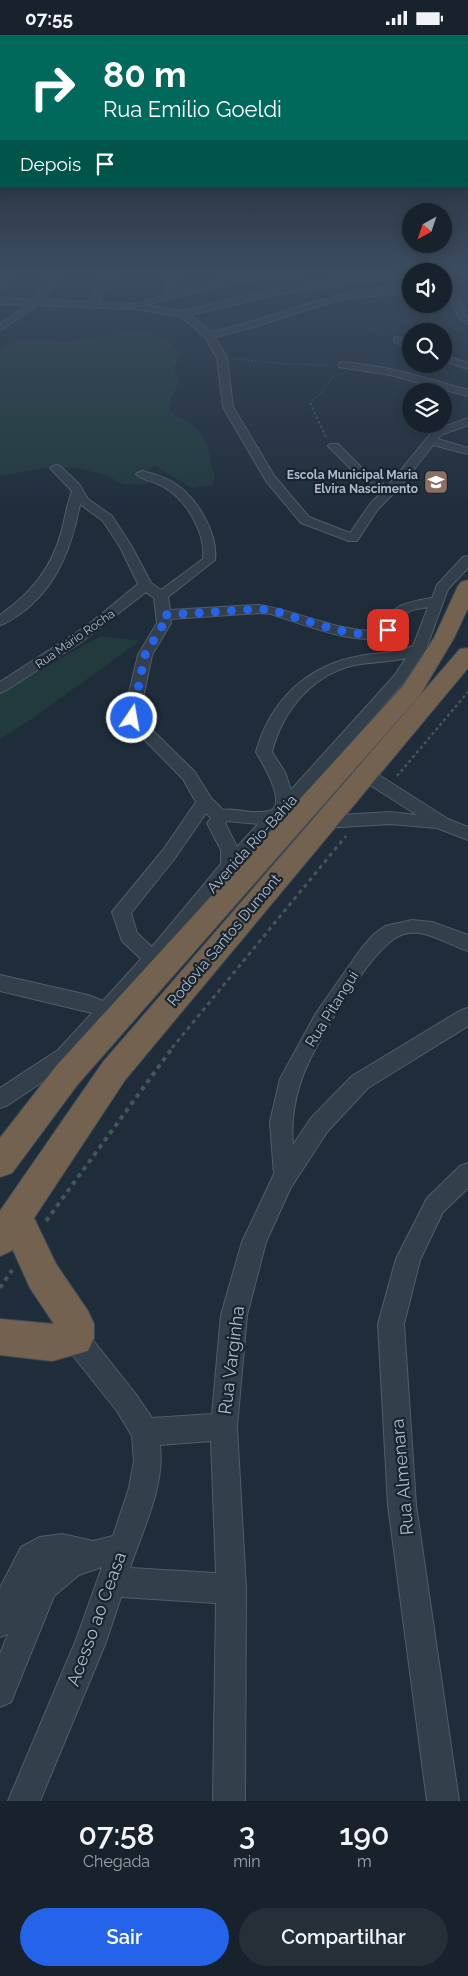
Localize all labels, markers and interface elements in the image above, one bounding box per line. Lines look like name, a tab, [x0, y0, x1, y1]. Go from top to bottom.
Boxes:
text: 07:55	[25, 7, 73, 29]
text: 80 m	[103, 54, 187, 95]
icon: right	[20, 55, 85, 120]
text: Rua Emílio Goeldi	[103, 96, 282, 122]
icon: arrive	[91, 150, 119, 178]
text: Depois	[20, 153, 81, 175]
north arrow	[402, 203, 452, 253]
map controls	[402, 203, 452, 433]
button: sound	[402, 263, 452, 313]
button: search	[402, 323, 452, 373]
button: layers	[402, 383, 452, 433]
place label: Escola Municipal Maria Elvira Nascimento	[287, 468, 418, 496]
school or university icon: Escola Municipal Maria Elvira Nascimento	[423, 469, 449, 495]
street label: Rua Mário Rocha	[33, 606, 117, 672]
pin	[367, 609, 409, 651]
icon: arrive	[374, 616, 402, 644]
position arrow	[105, 691, 157, 743]
street label: Avenida Rio-Bahia	[203, 791, 301, 897]
street label: Rodovia Santos Dumont	[164, 870, 284, 1010]
street label: Rua Pitangui	[301, 968, 363, 1050]
street label: Rua Varginha	[214, 1305, 248, 1415]
street label: Rua Almenara	[386, 1418, 418, 1536]
street label: Acesso ao Ceasa	[62, 1549, 130, 1689]
text: 07:58	[79, 1817, 155, 1852]
text: 3	[239, 1817, 255, 1852]
text: 190	[339, 1817, 389, 1852]
text: Chegada	[83, 1852, 150, 1871]
text: min	[233, 1852, 261, 1871]
text: m	[357, 1852, 372, 1871]
button: Sair	[20, 1908, 229, 1966]
button: Compartilhar	[239, 1908, 448, 1966]

